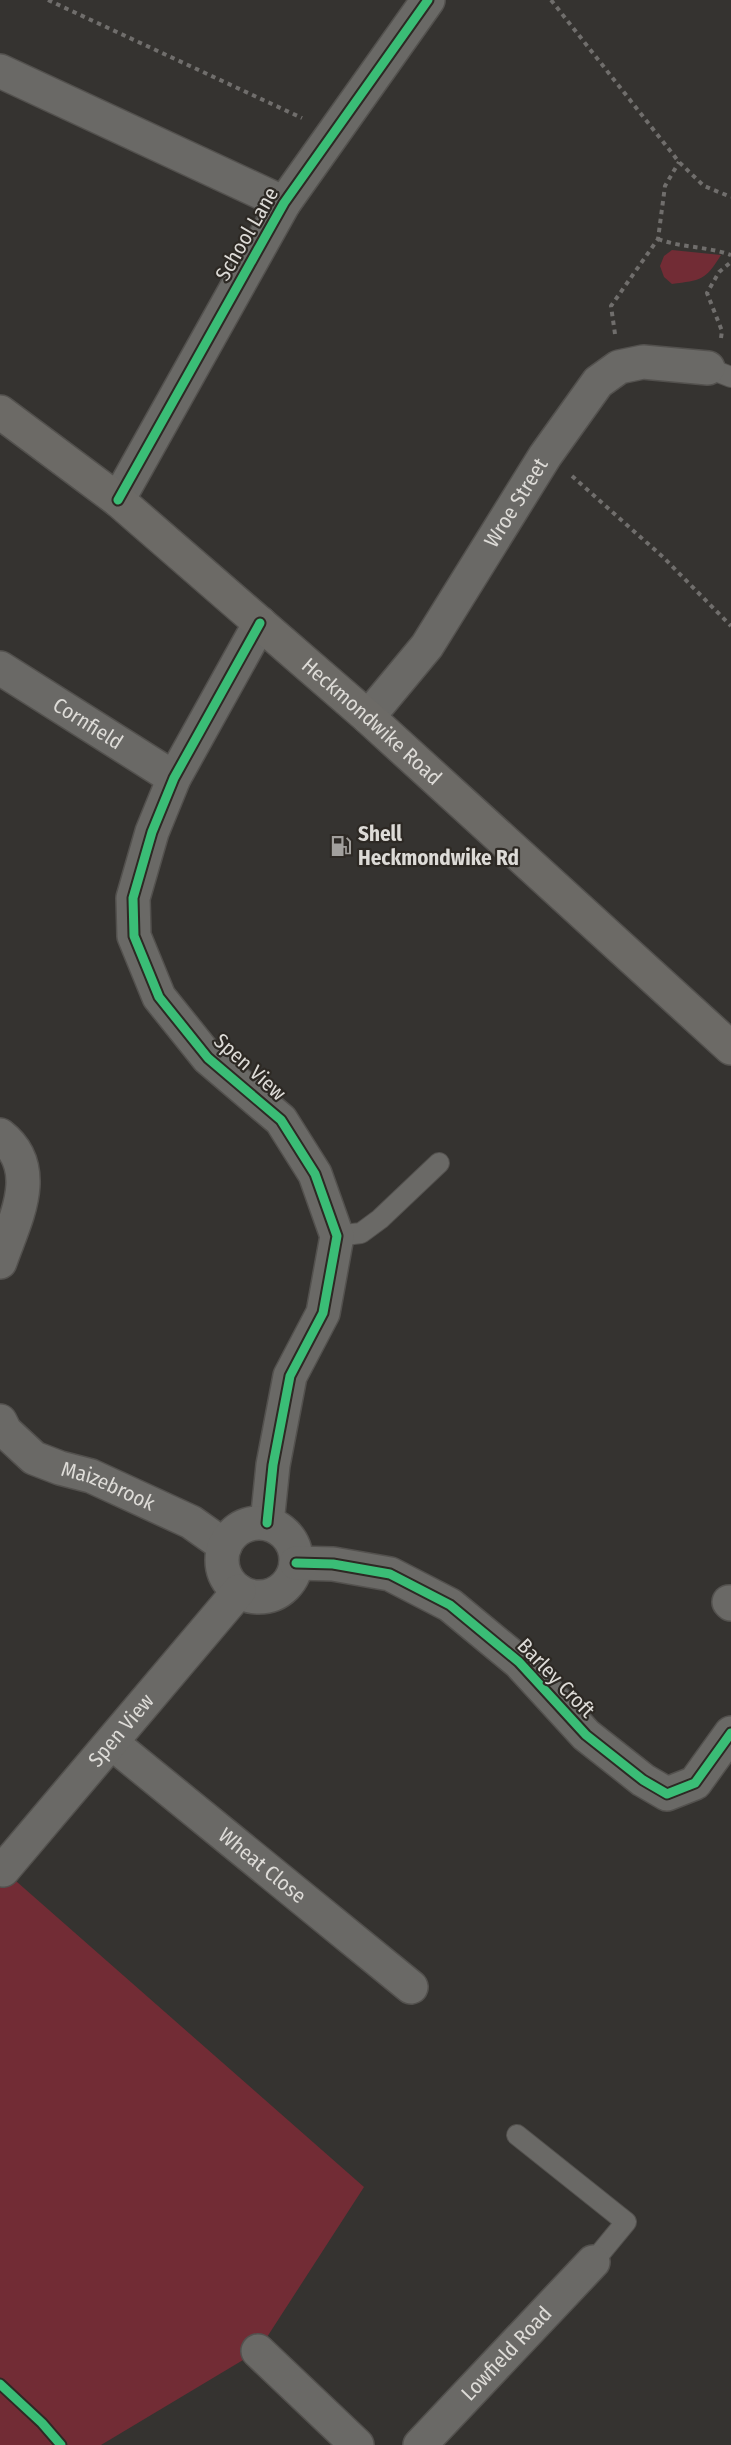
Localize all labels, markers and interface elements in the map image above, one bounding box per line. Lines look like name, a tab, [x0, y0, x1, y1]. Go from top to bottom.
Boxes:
street label: School Lane	[210, 182, 284, 286]
street label: Wroe Street	[478, 453, 554, 552]
street label: Heckmondwike Road	[296, 652, 447, 791]
street label: Cornfield	[48, 692, 128, 755]
place label: Shell Heckmondwike Rd	[358, 821, 519, 871]
fuel station icon: Shell Heckmondwike Rd	[329, 834, 353, 858]
street label: Spen View	[209, 1028, 292, 1106]
street label: Maizebrook	[59, 1456, 159, 1517]
street label: Barley Croft	[512, 1633, 600, 1723]
street label: Spen View	[83, 1688, 160, 1772]
street label: Wheat Close	[213, 1822, 311, 1909]
street label: Lowfield Road	[456, 2301, 557, 2406]

